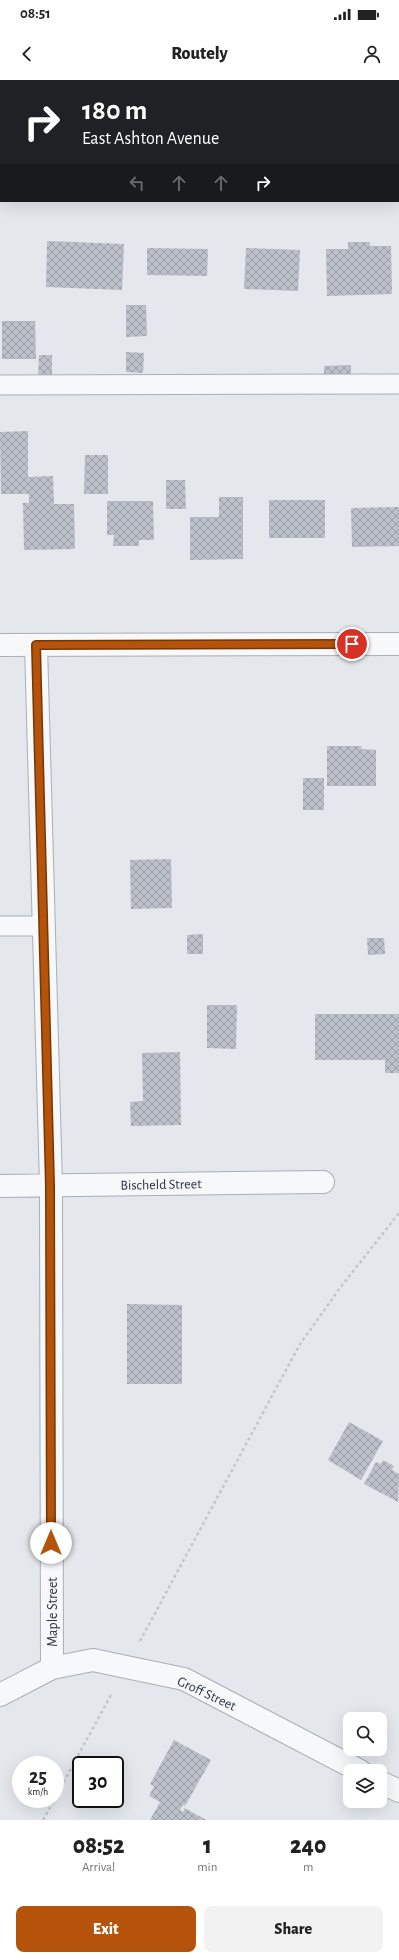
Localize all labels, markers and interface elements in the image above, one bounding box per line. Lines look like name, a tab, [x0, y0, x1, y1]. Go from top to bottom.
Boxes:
text: 08:51	[20, 6, 51, 21]
icon: back	[16, 43, 38, 65]
icon: person	[361, 43, 383, 65]
text: Routely	[171, 45, 228, 63]
icon: right	[16, 96, 68, 148]
text: 180 m	[82, 97, 147, 125]
text: East Ashton Avenue	[82, 130, 219, 148]
icon: left	[126, 172, 148, 194]
icon: ahead	[168, 172, 190, 194]
icon: ahead	[210, 172, 232, 194]
icon: right	[252, 172, 274, 194]
pin	[335, 627, 369, 661]
icon: arrive	[341, 633, 363, 655]
street label: Bischeld Street	[120, 1177, 202, 1193]
position arrow	[30, 1522, 72, 1564]
street label: Maple Street	[46, 1577, 60, 1647]
street label: Groff Street	[175, 1674, 239, 1714]
map controls	[343, 1712, 387, 1808]
button: search	[343, 1712, 387, 1756]
speed limit sign: 30	[72, 1756, 124, 1808]
button: layers	[343, 1764, 387, 1808]
text: 25	[29, 1767, 47, 1787]
text: km/h	[28, 1787, 48, 1797]
text: 08:52	[73, 1834, 125, 1858]
text: 1	[203, 1834, 212, 1858]
text: 240	[290, 1834, 326, 1858]
text: Arrival	[82, 1861, 115, 1874]
text: min	[197, 1861, 217, 1874]
text: m	[303, 1861, 313, 1874]
button: Exit	[16, 1906, 196, 1952]
button: Share	[204, 1906, 383, 1952]

